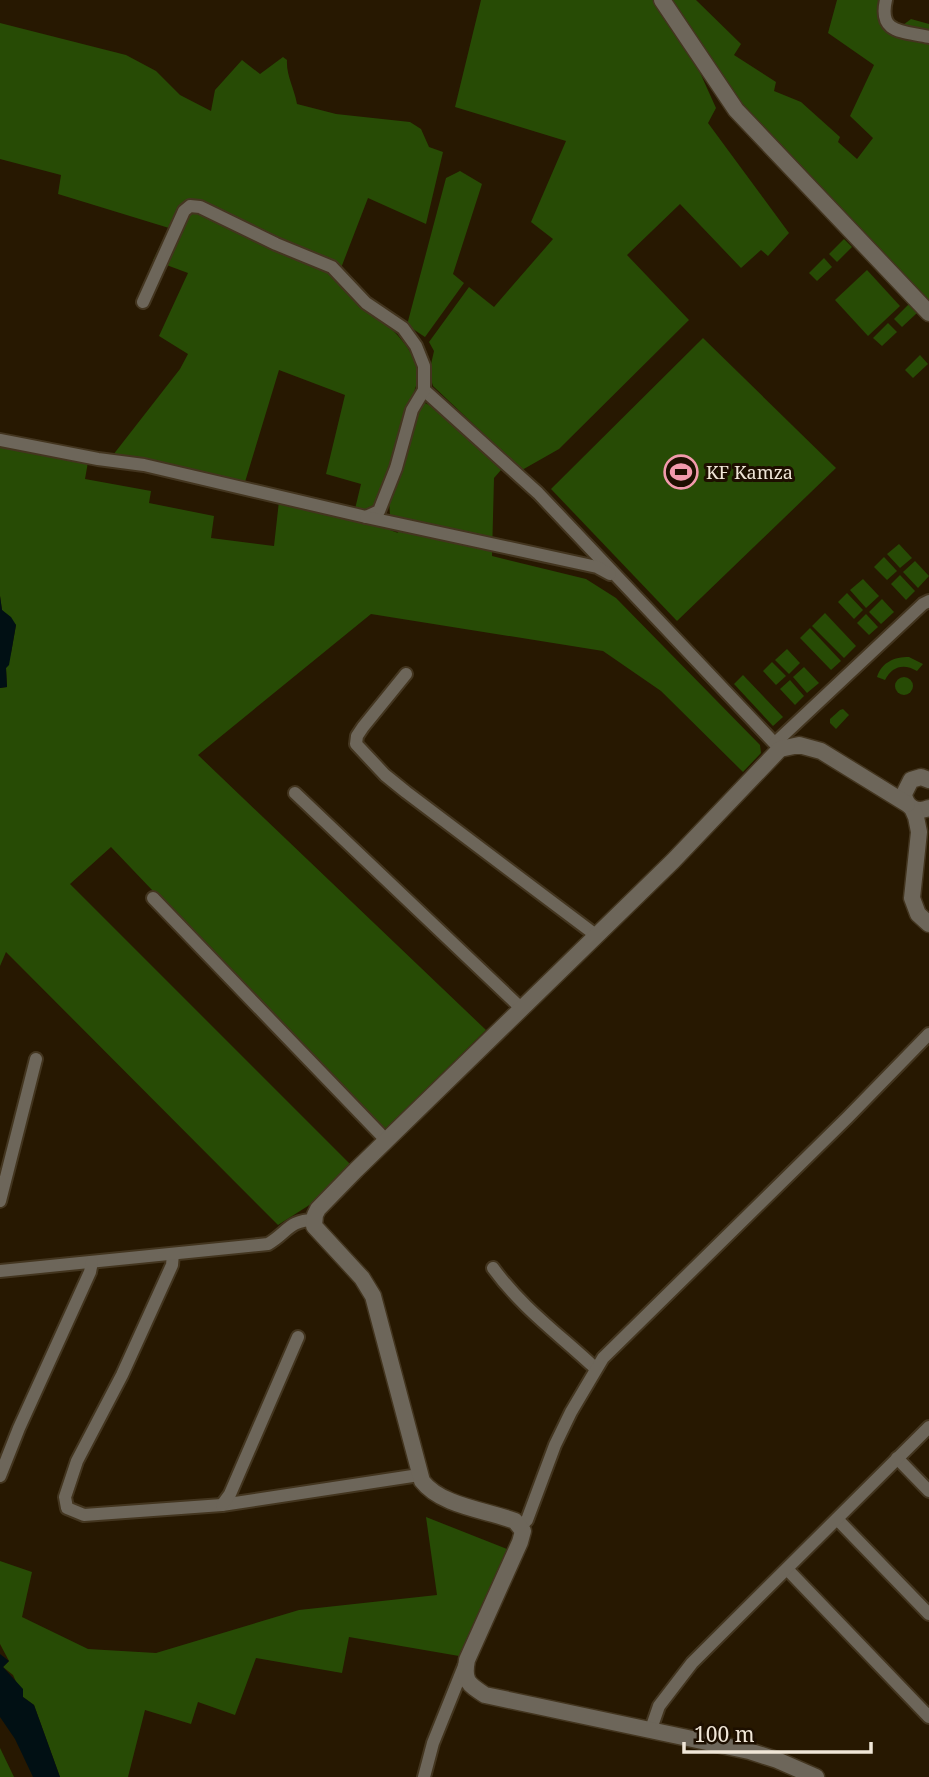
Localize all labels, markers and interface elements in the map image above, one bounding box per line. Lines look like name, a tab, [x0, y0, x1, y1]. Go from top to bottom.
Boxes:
sports icon: KF Kamza	[662, 453, 700, 491]
place label: KF Kamza	[706, 460, 793, 484]
scale bar	[684, 1710, 871, 1754]
text: 100 m	[694, 1720, 755, 1748]

